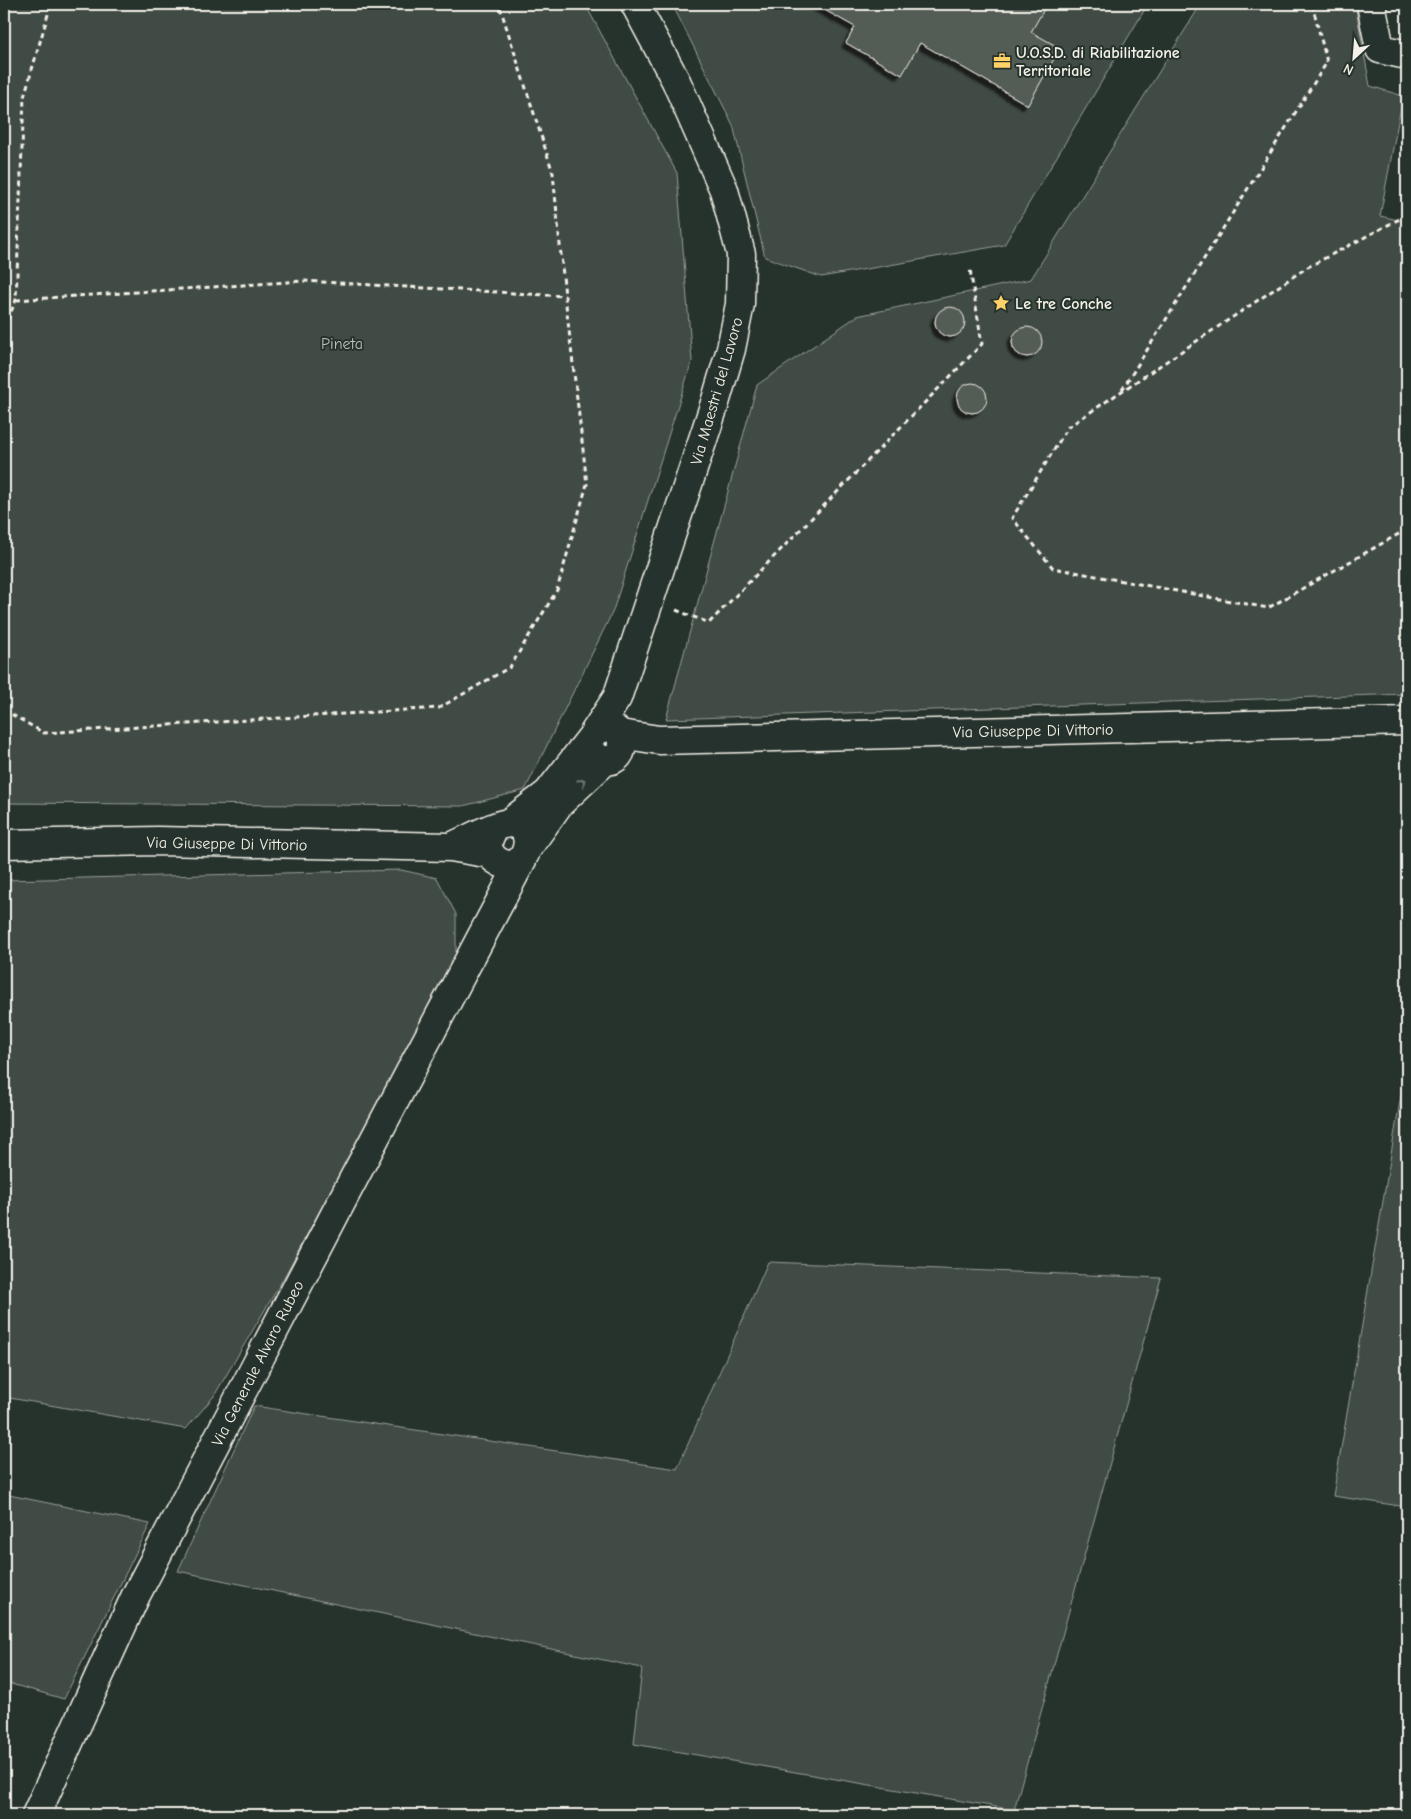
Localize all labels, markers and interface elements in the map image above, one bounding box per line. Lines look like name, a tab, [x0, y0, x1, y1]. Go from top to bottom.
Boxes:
north arrow	[1328, 32, 1378, 82]
place label: U.O.S.D. di Riabilitazione Territoriale	[1016, 44, 1180, 80]
office icon: U.O.S.D. di Riabilitazione Territoriale	[992, 51, 1012, 71]
text: N	[1341, 60, 1356, 79]
place icon: Le tre Conche	[991, 293, 1011, 313]
place label: Le tre Conche	[1015, 295, 1112, 313]
street label: Via Maestri del Lavoro	[687, 315, 747, 467]
park label: Pineta	[321, 335, 363, 353]
street label: Via Giuseppe Di Vittorio	[952, 721, 1114, 741]
one-way arrow	[576, 779, 585, 788]
street label: Via Giuseppe Di Vittorio	[146, 834, 308, 854]
street label: Via Generale Alvaro Rubeo	[208, 1278, 308, 1449]

